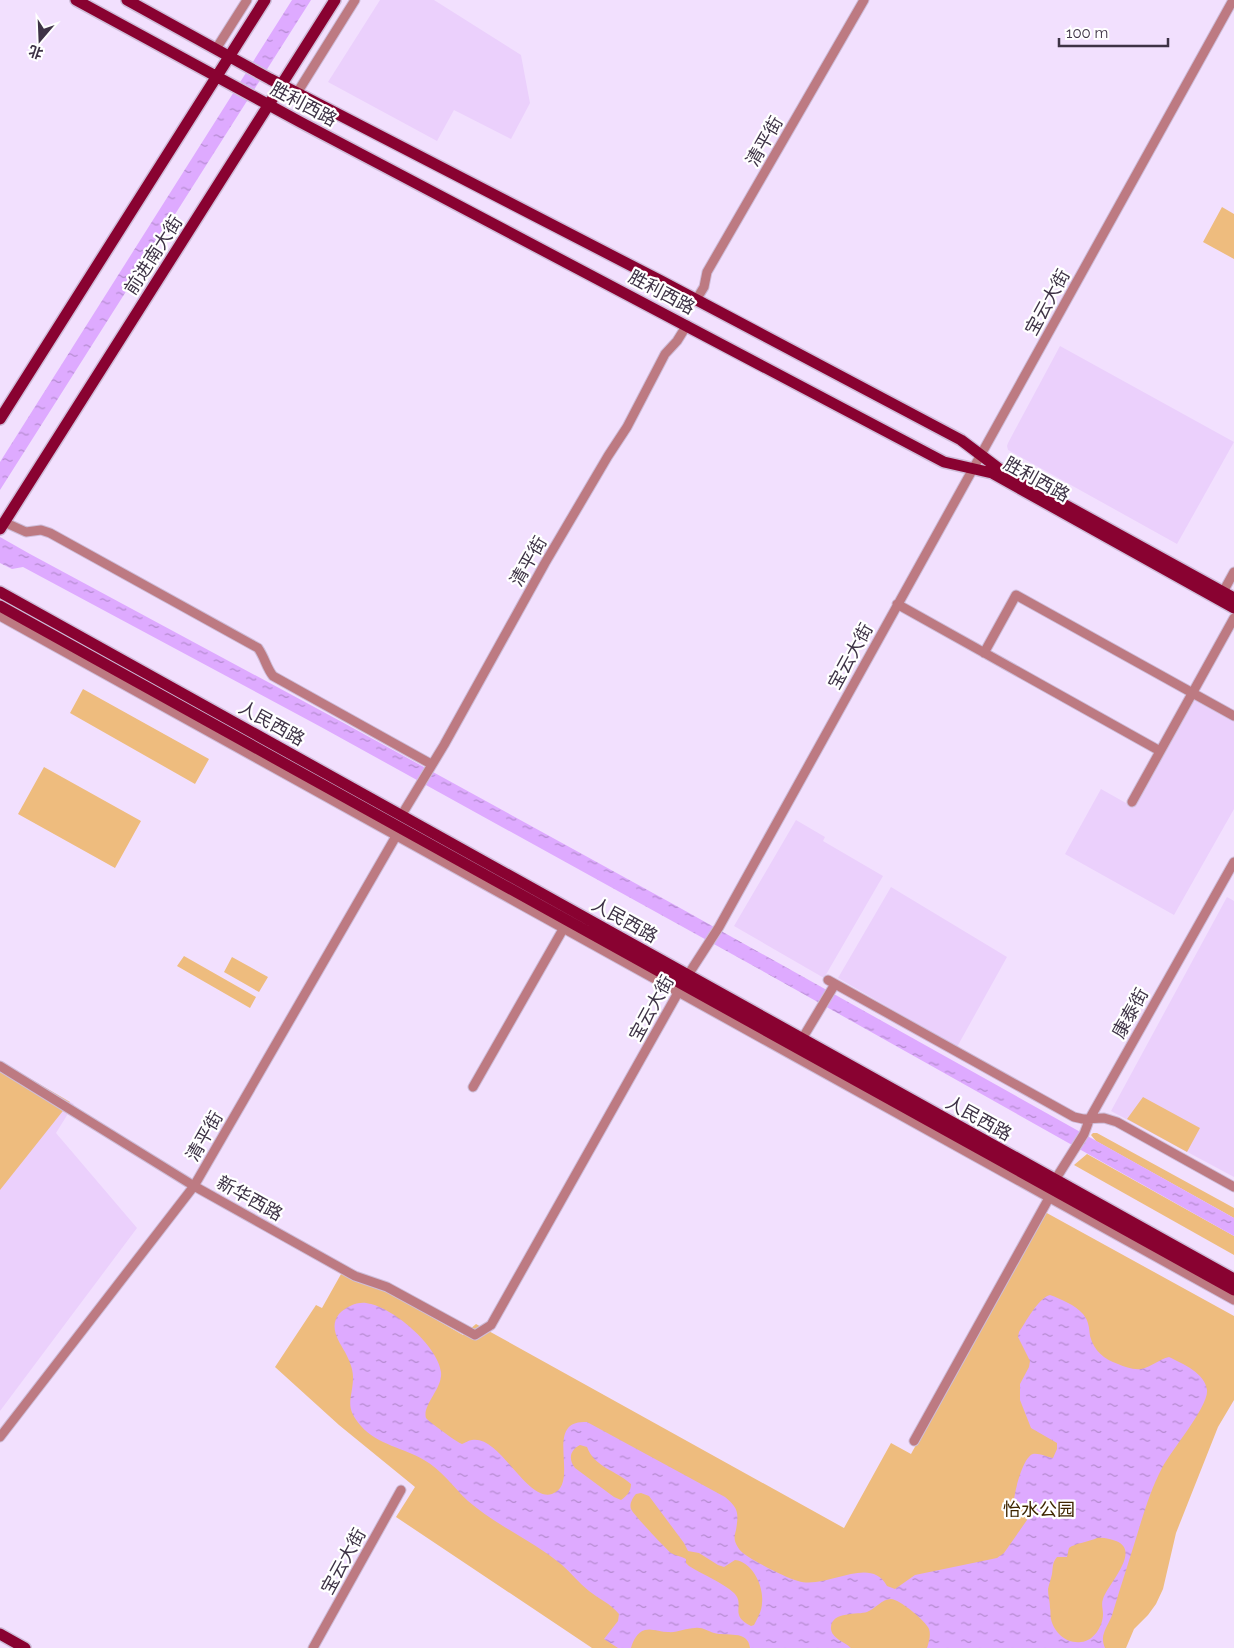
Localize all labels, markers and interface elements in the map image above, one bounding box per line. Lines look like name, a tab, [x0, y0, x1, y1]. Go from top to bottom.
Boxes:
north arrow	[15, 15, 65, 65]
scale bar	[1059, 15, 1168, 47]
text: 100 m	[1066, 24, 1108, 42]
text: 北	[27, 42, 45, 62]
street label: 胜利西路	[267, 78, 341, 130]
street label: 清平街	[741, 112, 787, 170]
street label: 前进南大街	[120, 212, 186, 298]
street label: 宝云大街	[1020, 265, 1074, 339]
street label: 胜利西路	[625, 266, 699, 318]
street label: 胜利西路	[1000, 452, 1074, 506]
street label: 清平街	[505, 532, 551, 590]
street label: 宝云大街	[823, 619, 877, 693]
street label: 人民西路	[235, 696, 309, 750]
street label: 人民西路	[588, 893, 662, 947]
street label: 宝云大街	[624, 971, 678, 1045]
street label: 康泰街	[1108, 984, 1152, 1042]
street label: 人民西路	[942, 1091, 1016, 1145]
street label: 清平街	[181, 1107, 227, 1165]
street label: 新华西路	[213, 1171, 287, 1225]
park label: 怡水公园	[1003, 1499, 1075, 1520]
street label: 宝云大街	[316, 1524, 370, 1598]

